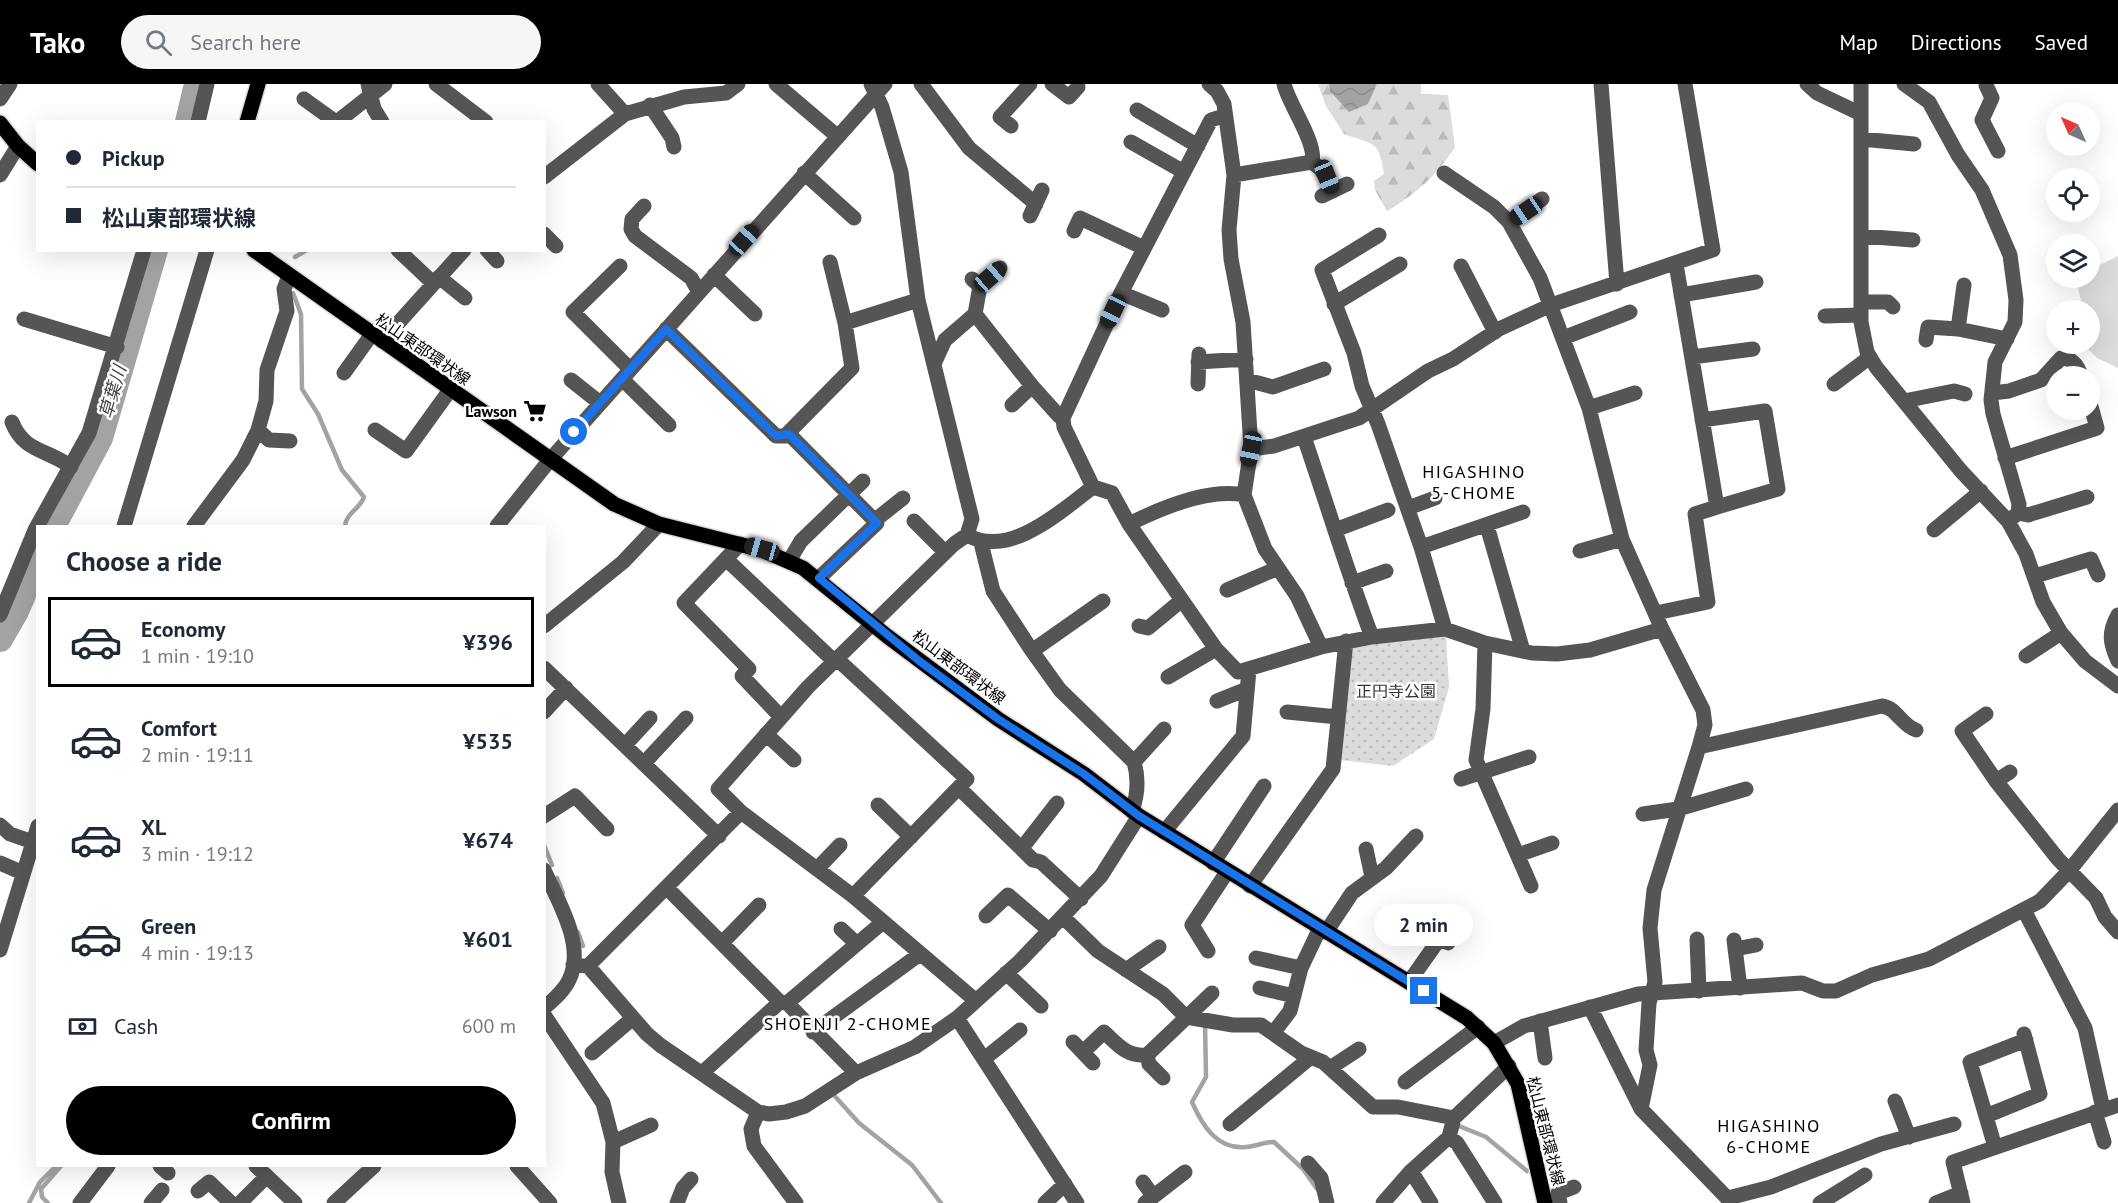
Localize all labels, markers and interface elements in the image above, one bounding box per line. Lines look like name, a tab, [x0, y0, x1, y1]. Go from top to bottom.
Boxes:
search box	[121, 15, 541, 69]
text: Tako	[30, 24, 85, 61]
icon: search	[142, 26, 175, 59]
text: Search here	[190, 28, 301, 56]
text: Map	[1839, 29, 1878, 56]
text: Directions	[1911, 29, 2002, 56]
text: Saved	[2035, 29, 2088, 56]
north arrow	[2046, 102, 2100, 156]
map controls	[2046, 102, 2100, 420]
text: Pickup	[102, 144, 165, 172]
car	[1312, 157, 1342, 197]
button: locate	[2046, 168, 2100, 222]
car	[1506, 193, 1546, 229]
text: 松山東部環状線	[102, 204, 256, 232]
car	[725, 221, 763, 259]
button: layers	[2046, 234, 2100, 288]
car	[971, 258, 1009, 296]
car	[1097, 291, 1129, 331]
button: +	[2046, 300, 2100, 354]
street label: 松山東部環状線	[371, 309, 475, 389]
water label: 草葉川	[94, 361, 132, 421]
button: −	[2046, 366, 2100, 420]
supermarket icon: Lawson	[522, 398, 548, 424]
place label: Lawson	[465, 401, 517, 421]
route start	[560, 418, 587, 445]
car	[1238, 430, 1264, 468]
district label: HIGASHINO 5-CHOME	[1422, 460, 1526, 504]
car	[742, 535, 782, 563]
text: Choose a ride	[66, 544, 222, 578]
icon: car	[69, 615, 123, 669]
text: Economy	[141, 615, 225, 643]
street label: 松山東部環状線	[908, 625, 1010, 709]
text: ¥396	[463, 628, 513, 656]
text: 1 min · 19:10	[141, 643, 254, 669]
park label: 正円寺公園	[1356, 681, 1436, 701]
icon: car	[69, 714, 123, 768]
text: Comfort	[141, 714, 217, 742]
text: ¥535	[463, 727, 513, 755]
text: 2 min · 19:11	[141, 742, 254, 768]
icon: car	[69, 813, 123, 867]
text: XL	[141, 813, 166, 841]
text: ¥674	[463, 826, 513, 854]
text: 3 min · 19:12	[141, 841, 254, 867]
callout: 2 min	[1374, 904, 1474, 946]
icon: car	[69, 912, 123, 966]
text: Green	[141, 912, 196, 940]
text: 2 min	[1399, 912, 1448, 938]
text: ¥601	[463, 925, 513, 953]
text: 4 min · 19:13	[141, 940, 254, 966]
route end	[1410, 977, 1437, 1004]
icon: cash	[66, 1010, 99, 1043]
text: Cash	[114, 1012, 158, 1040]
district label: SHOENJI 2-CHOME	[764, 1012, 932, 1035]
text: 600 m	[462, 1013, 516, 1039]
street label: 松山東部環状線	[1523, 1074, 1569, 1188]
button: Confirm	[66, 1086, 516, 1155]
district label: HIGASHINO 6-CHOME	[1717, 1114, 1821, 1158]

